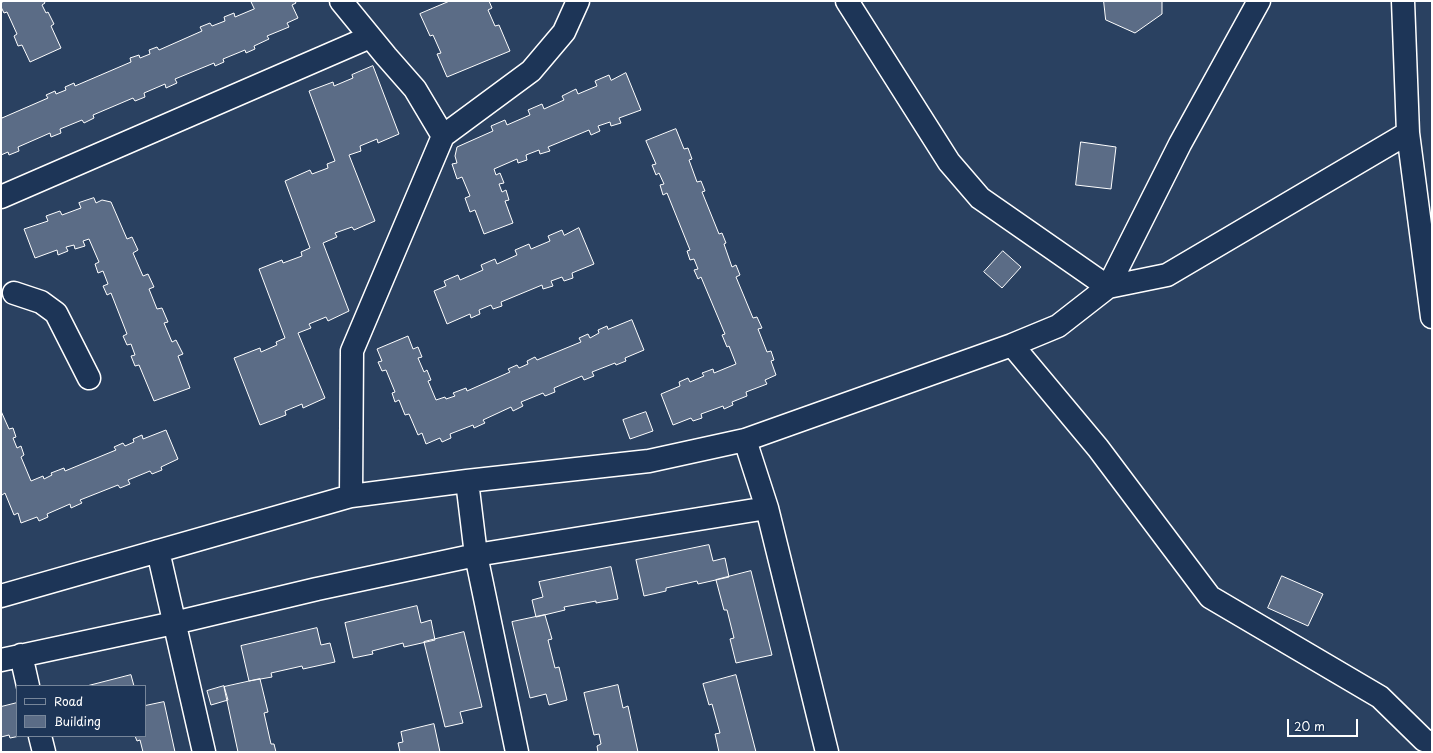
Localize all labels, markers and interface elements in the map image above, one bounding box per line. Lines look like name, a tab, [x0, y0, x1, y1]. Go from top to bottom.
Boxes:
legend	[16, 685, 146, 737]
text: Road	[54, 692, 83, 710]
scale bar	[1289, 711, 1360, 737]
text: Building	[54, 712, 101, 730]
text: 20 m	[1294, 717, 1325, 735]

